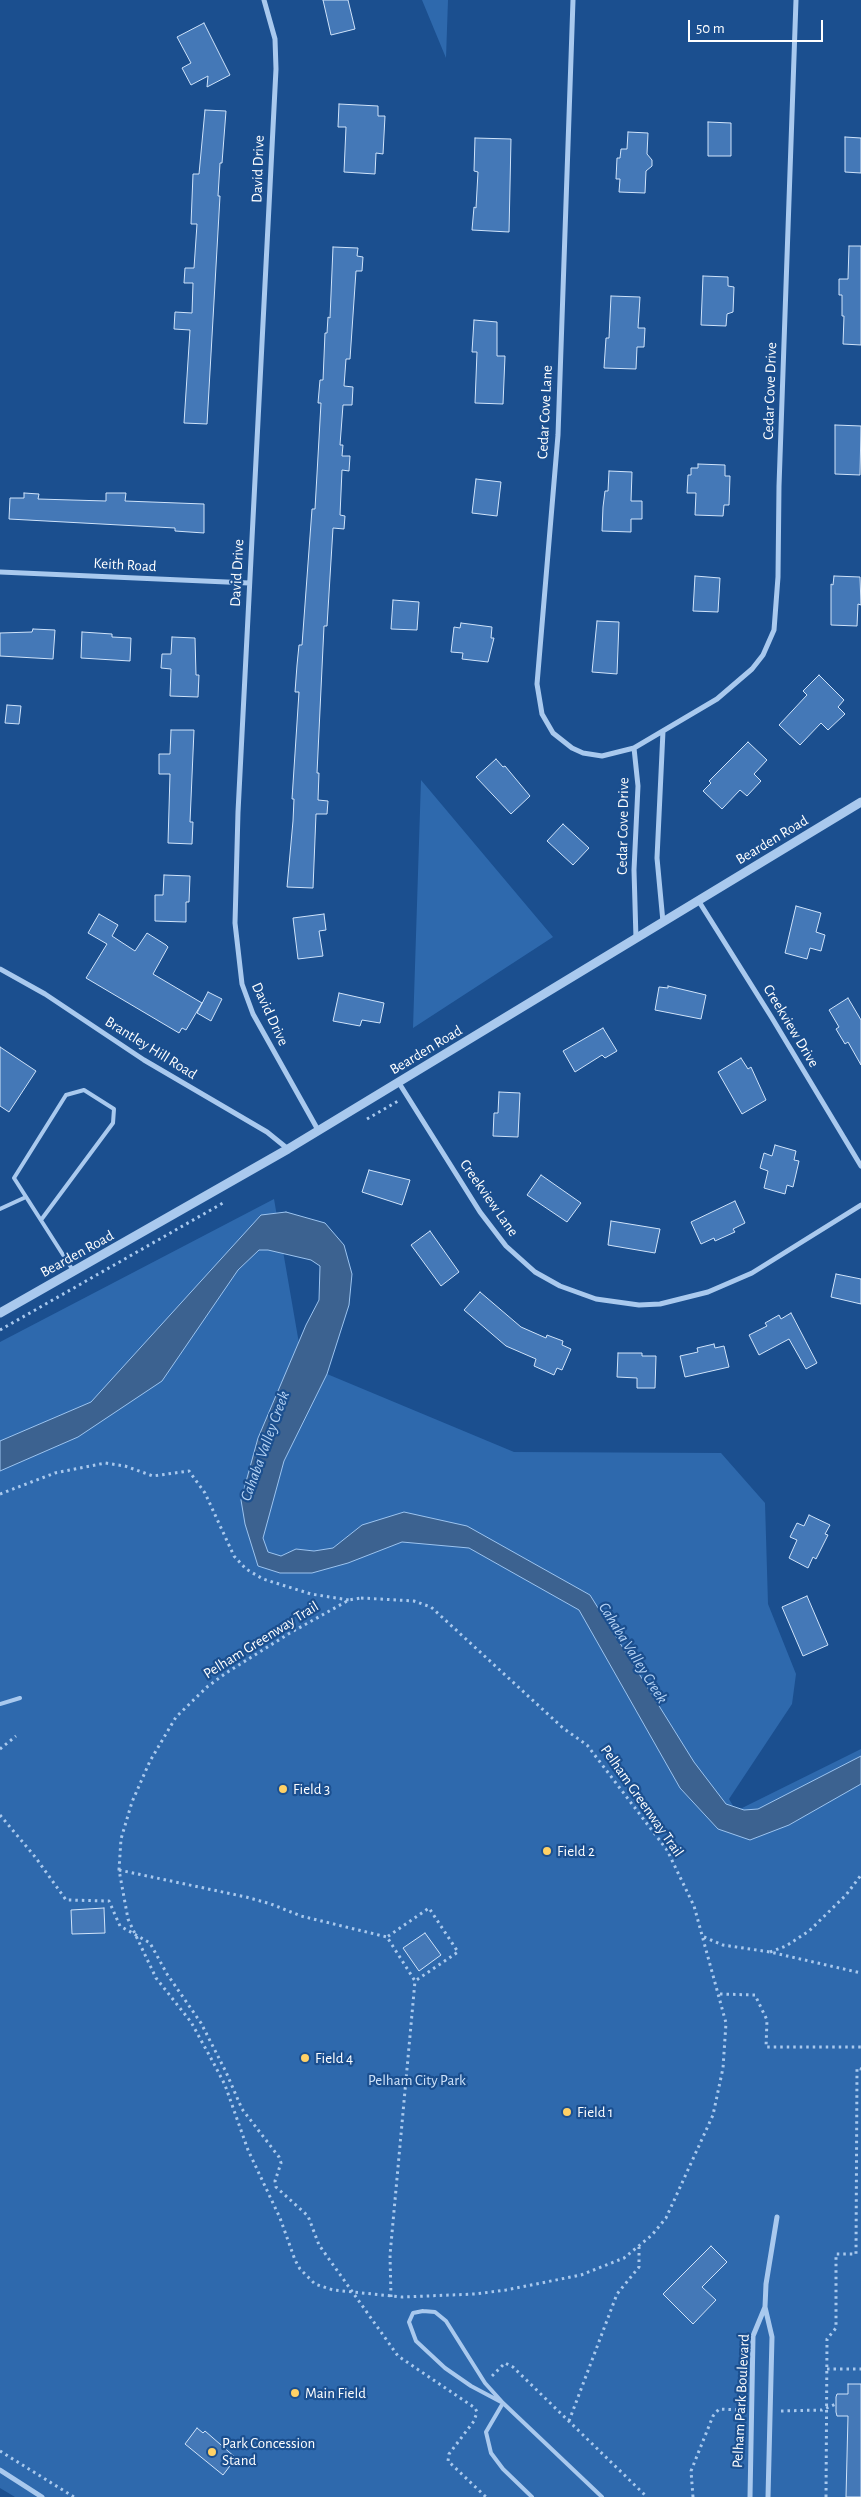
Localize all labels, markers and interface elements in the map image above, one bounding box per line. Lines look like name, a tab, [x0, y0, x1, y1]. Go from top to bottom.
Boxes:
scale bar	[691, 10, 826, 42]
text: 50 m	[696, 21, 725, 36]
street label: David Drive	[248, 135, 268, 203]
street label: Cedar Cove Drive	[759, 342, 781, 440]
street label: Cedar Cove Lane	[534, 365, 556, 459]
street label: David Drive	[226, 539, 248, 607]
street label: Keith Road	[93, 554, 157, 576]
street label: Cedar Cove Drive	[613, 777, 633, 875]
street label: Bearden Road	[733, 811, 811, 869]
street label: David Drive	[248, 979, 292, 1049]
street label: Creekview Drive	[759, 981, 823, 1071]
street label: Brantley Hill Road	[102, 1013, 200, 1083]
street label: Bearden Road	[387, 1021, 465, 1079]
street label: Creekview Lane	[456, 1156, 522, 1240]
street label: Bearden Road	[37, 1226, 117, 1282]
water label: Cahaba Valley Creek	[236, 1388, 294, 1504]
street label: Pelham Greenway Trail	[200, 1597, 322, 1683]
water label: Cahaba Valley Creek	[594, 1599, 672, 1707]
street label: Pelham Greenway Trail	[597, 1742, 687, 1860]
place label: Field 3	[293, 1780, 330, 1798]
marker: Field 3	[277, 1783, 289, 1795]
place label: Field 2	[557, 1842, 595, 1860]
marker: Field 2	[541, 1845, 553, 1857]
place label: Field 4	[315, 2049, 353, 2067]
marker: Field 4	[299, 2052, 311, 2064]
park label: Pelham City Park	[368, 2071, 466, 2089]
place label: Field 1	[577, 2103, 613, 2121]
marker: Field 1	[561, 2106, 573, 2118]
street label: Pelham Park Boulevard	[728, 2334, 754, 2468]
place label: Main Field	[305, 2384, 366, 2402]
marker: Main Field	[289, 2387, 301, 2399]
place label: Park Concession Stand	[222, 2434, 315, 2469]
marker: Park Concession Stand	[206, 2446, 218, 2458]

